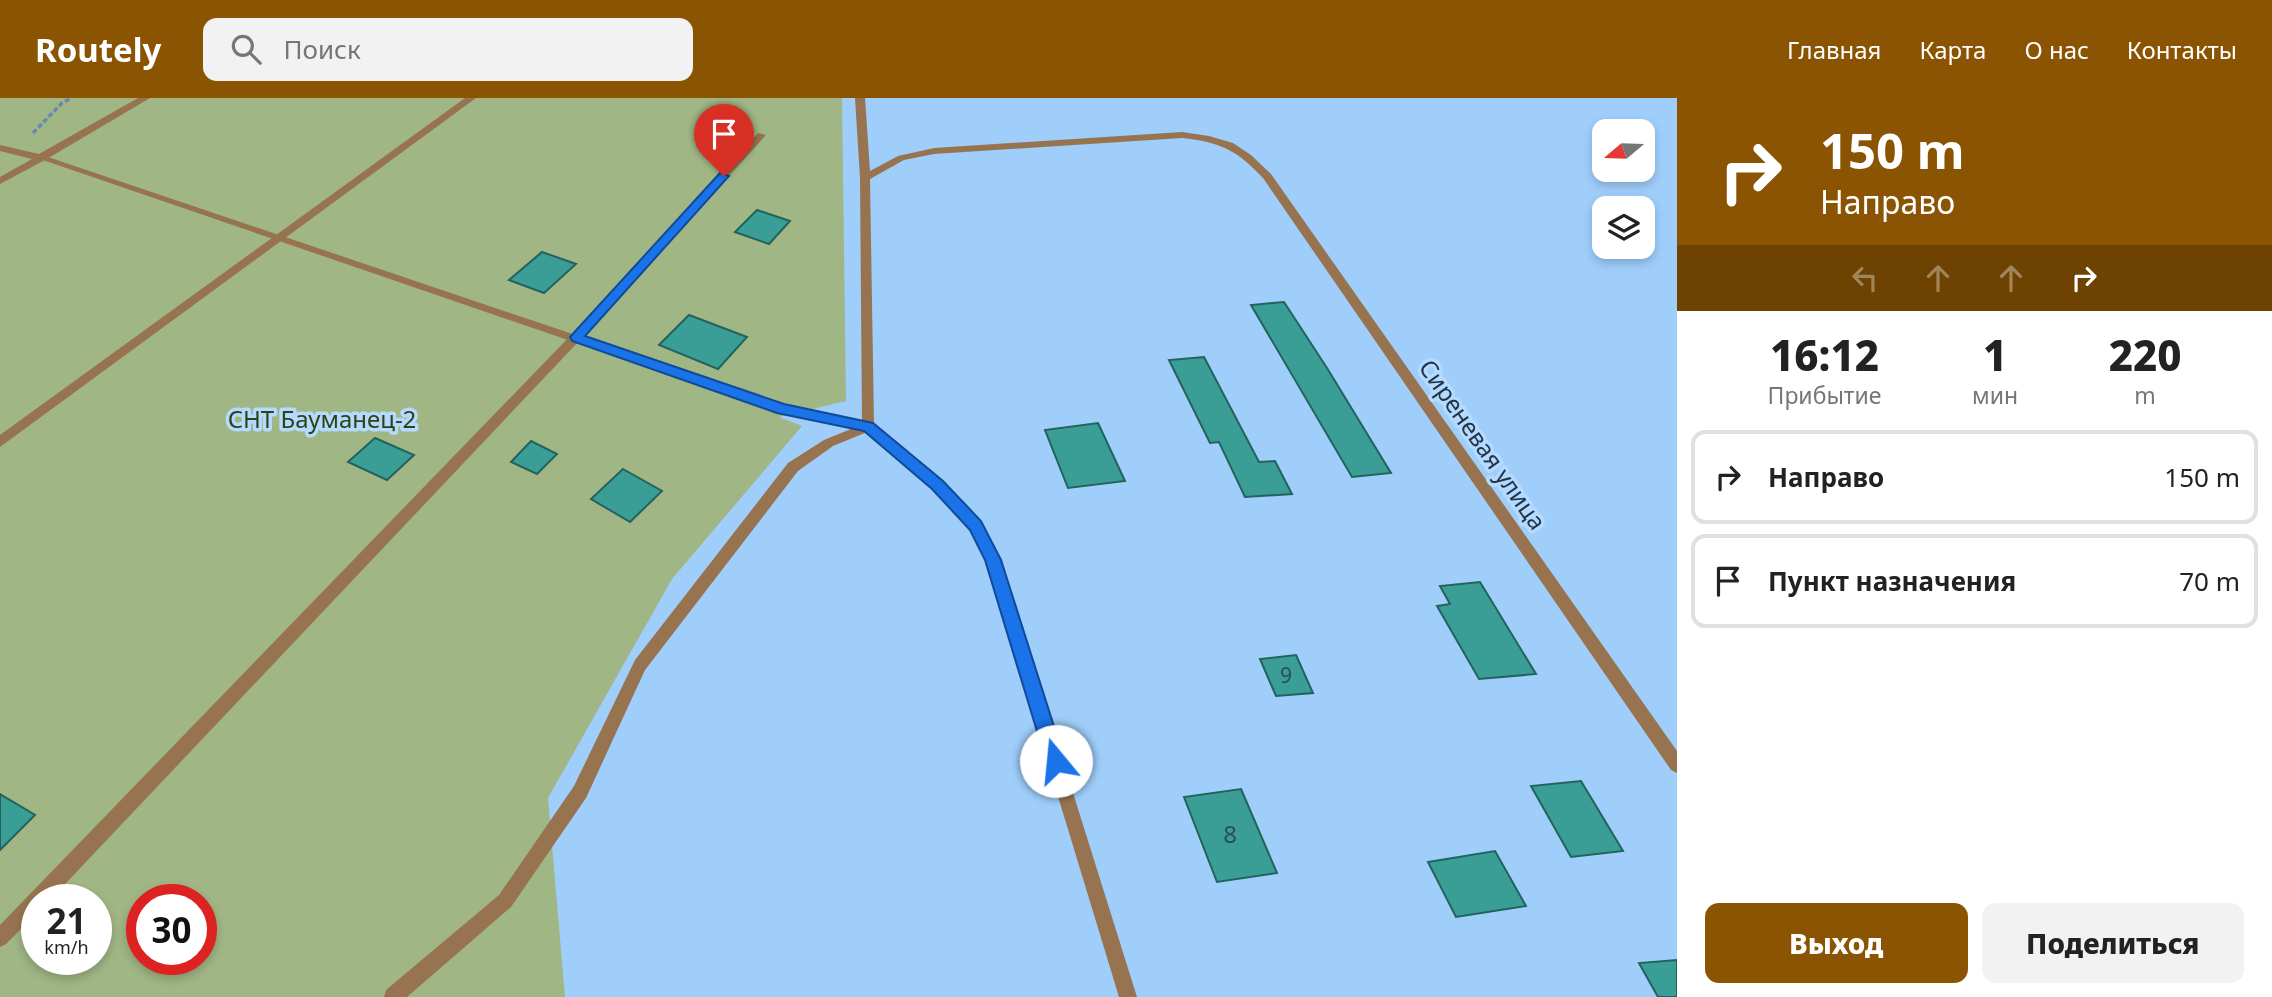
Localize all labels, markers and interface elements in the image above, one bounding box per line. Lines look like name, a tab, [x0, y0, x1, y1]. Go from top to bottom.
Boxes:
search box	[203, 18, 693, 81]
text: Routely	[35, 27, 161, 72]
icon: search	[227, 30, 265, 68]
text: Поиск	[283, 31, 361, 67]
text: Главная	[1787, 33, 1881, 66]
text: Карта	[1919, 33, 1986, 66]
text: О нас	[2024, 33, 2089, 66]
text: Контакты	[2127, 33, 2237, 66]
pin	[694, 104, 754, 176]
icon: arrive	[705, 115, 743, 153]
text: 150 m	[1820, 117, 1965, 183]
north arrow	[1592, 119, 1656, 182]
map controls	[1592, 119, 1655, 259]
icon: right	[1705, 126, 1796, 217]
text: Направо	[1820, 180, 1955, 223]
button: layers	[1592, 196, 1655, 259]
icon: left	[1846, 259, 1884, 297]
icon: ahead	[1919, 259, 1957, 297]
icon: ahead	[1992, 259, 2030, 297]
icon: right	[2065, 259, 2103, 297]
text: 16:12	[1770, 326, 1879, 383]
text: 1	[1983, 326, 2007, 383]
text: 220	[2109, 326, 2181, 383]
street label: Сиреневая улица	[1412, 352, 1554, 536]
text: Прибытие	[1768, 379, 1882, 411]
text: мин	[1972, 379, 2018, 411]
text: m	[2134, 379, 2156, 411]
park label: СНТ Бауманец-2	[228, 402, 416, 435]
icon: right	[1709, 458, 1747, 496]
text: Направо	[1768, 459, 1884, 495]
text: 150 m	[2164, 459, 2240, 495]
icon: arrive	[1709, 562, 1747, 600]
text: Пункт назначения	[1768, 563, 2016, 599]
text: 70 m	[2179, 563, 2240, 599]
house number: 9	[1280, 661, 1292, 689]
position arrow	[1019, 724, 1093, 798]
house number: 8	[1223, 817, 1237, 850]
speed limit sign: 30	[126, 884, 217, 975]
text: 21	[46, 897, 87, 944]
button: Выход	[1705, 903, 1968, 983]
button: Поделиться	[1982, 903, 2244, 983]
text: km/h	[44, 935, 89, 959]

